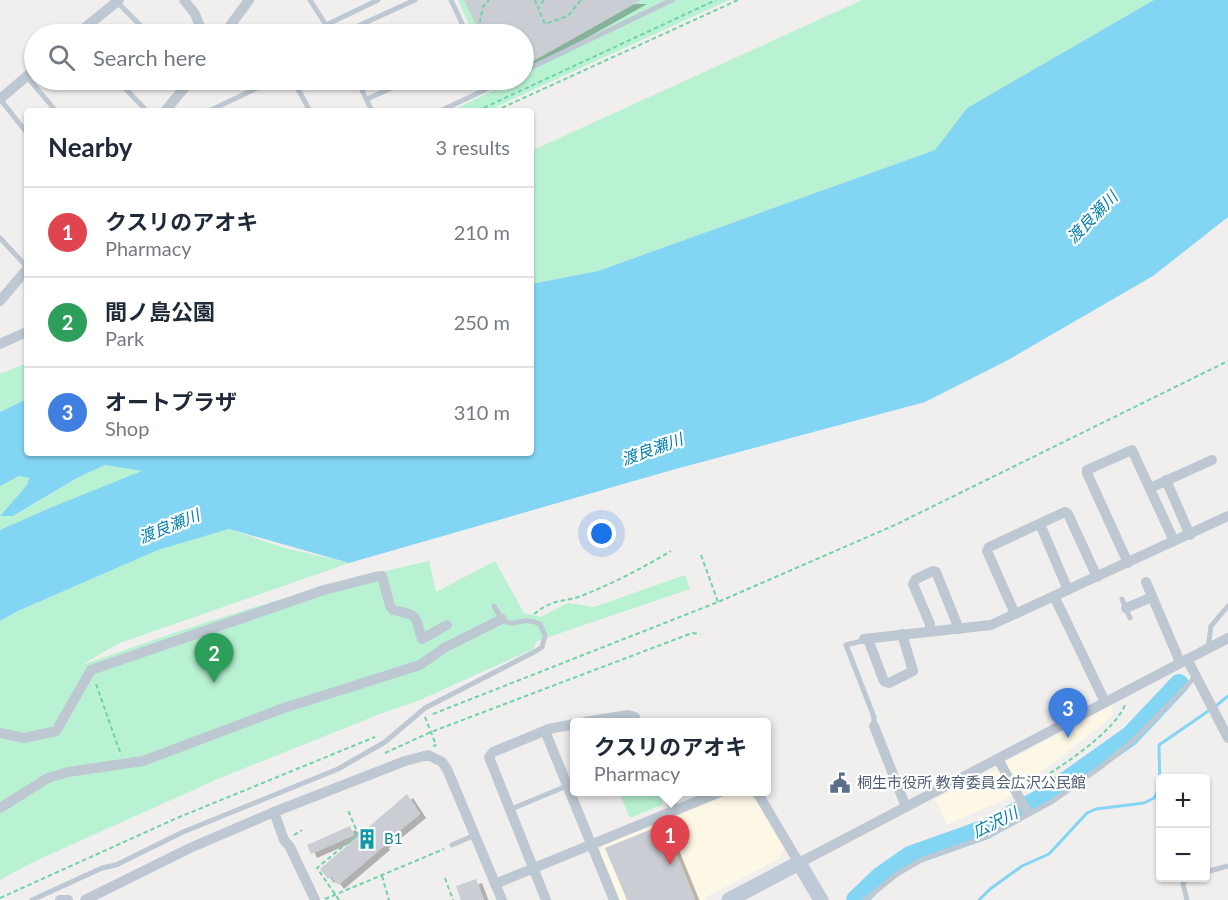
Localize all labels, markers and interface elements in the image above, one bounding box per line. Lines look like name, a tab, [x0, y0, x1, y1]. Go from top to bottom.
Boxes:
search box	[24, 24, 534, 90]
icon: search	[45, 41, 78, 74]
text: Search here	[93, 44, 206, 71]
text: Nearby	[48, 131, 133, 163]
text: 3 results	[435, 135, 510, 159]
water label: 渡良瀬川	[1063, 186, 1122, 246]
text: クスリのアオキ	[105, 208, 258, 235]
text: 1	[62, 220, 73, 244]
text: 210 m	[454, 220, 510, 244]
text: Pharmacy	[105, 236, 192, 260]
text: 間ノ島公園	[105, 298, 215, 325]
text: 2	[62, 310, 73, 334]
text: 250 m	[454, 310, 510, 334]
text: Park	[105, 326, 144, 350]
text: オートプラザ	[105, 388, 237, 415]
text: 3	[62, 400, 73, 424]
text: 310 m	[454, 400, 510, 424]
text: Shop	[105, 416, 149, 440]
water label: 渡良瀬川	[619, 428, 687, 468]
water label: 渡良瀬川	[136, 504, 204, 546]
your location	[587, 519, 616, 548]
pin: 2	[194, 634, 234, 683]
pin: 3	[1048, 688, 1088, 738]
popup	[570, 718, 771, 796]
text: クスリのアオキ	[594, 733, 747, 760]
text: Pharmacy	[594, 761, 680, 785]
public building icon: 桐生市役所 教育委員会広沢公民館	[828, 771, 852, 795]
place label: 桐生市役所 教育委員会広沢公民館	[857, 773, 1086, 791]
map controls	[1156, 774, 1210, 882]
button: +	[1156, 774, 1210, 828]
water label: 広沢川	[969, 802, 1022, 841]
pin: 1	[650, 816, 690, 865]
building icon: B1	[355, 827, 379, 851]
button: −	[1156, 828, 1210, 882]
place label: B1	[384, 829, 402, 847]

